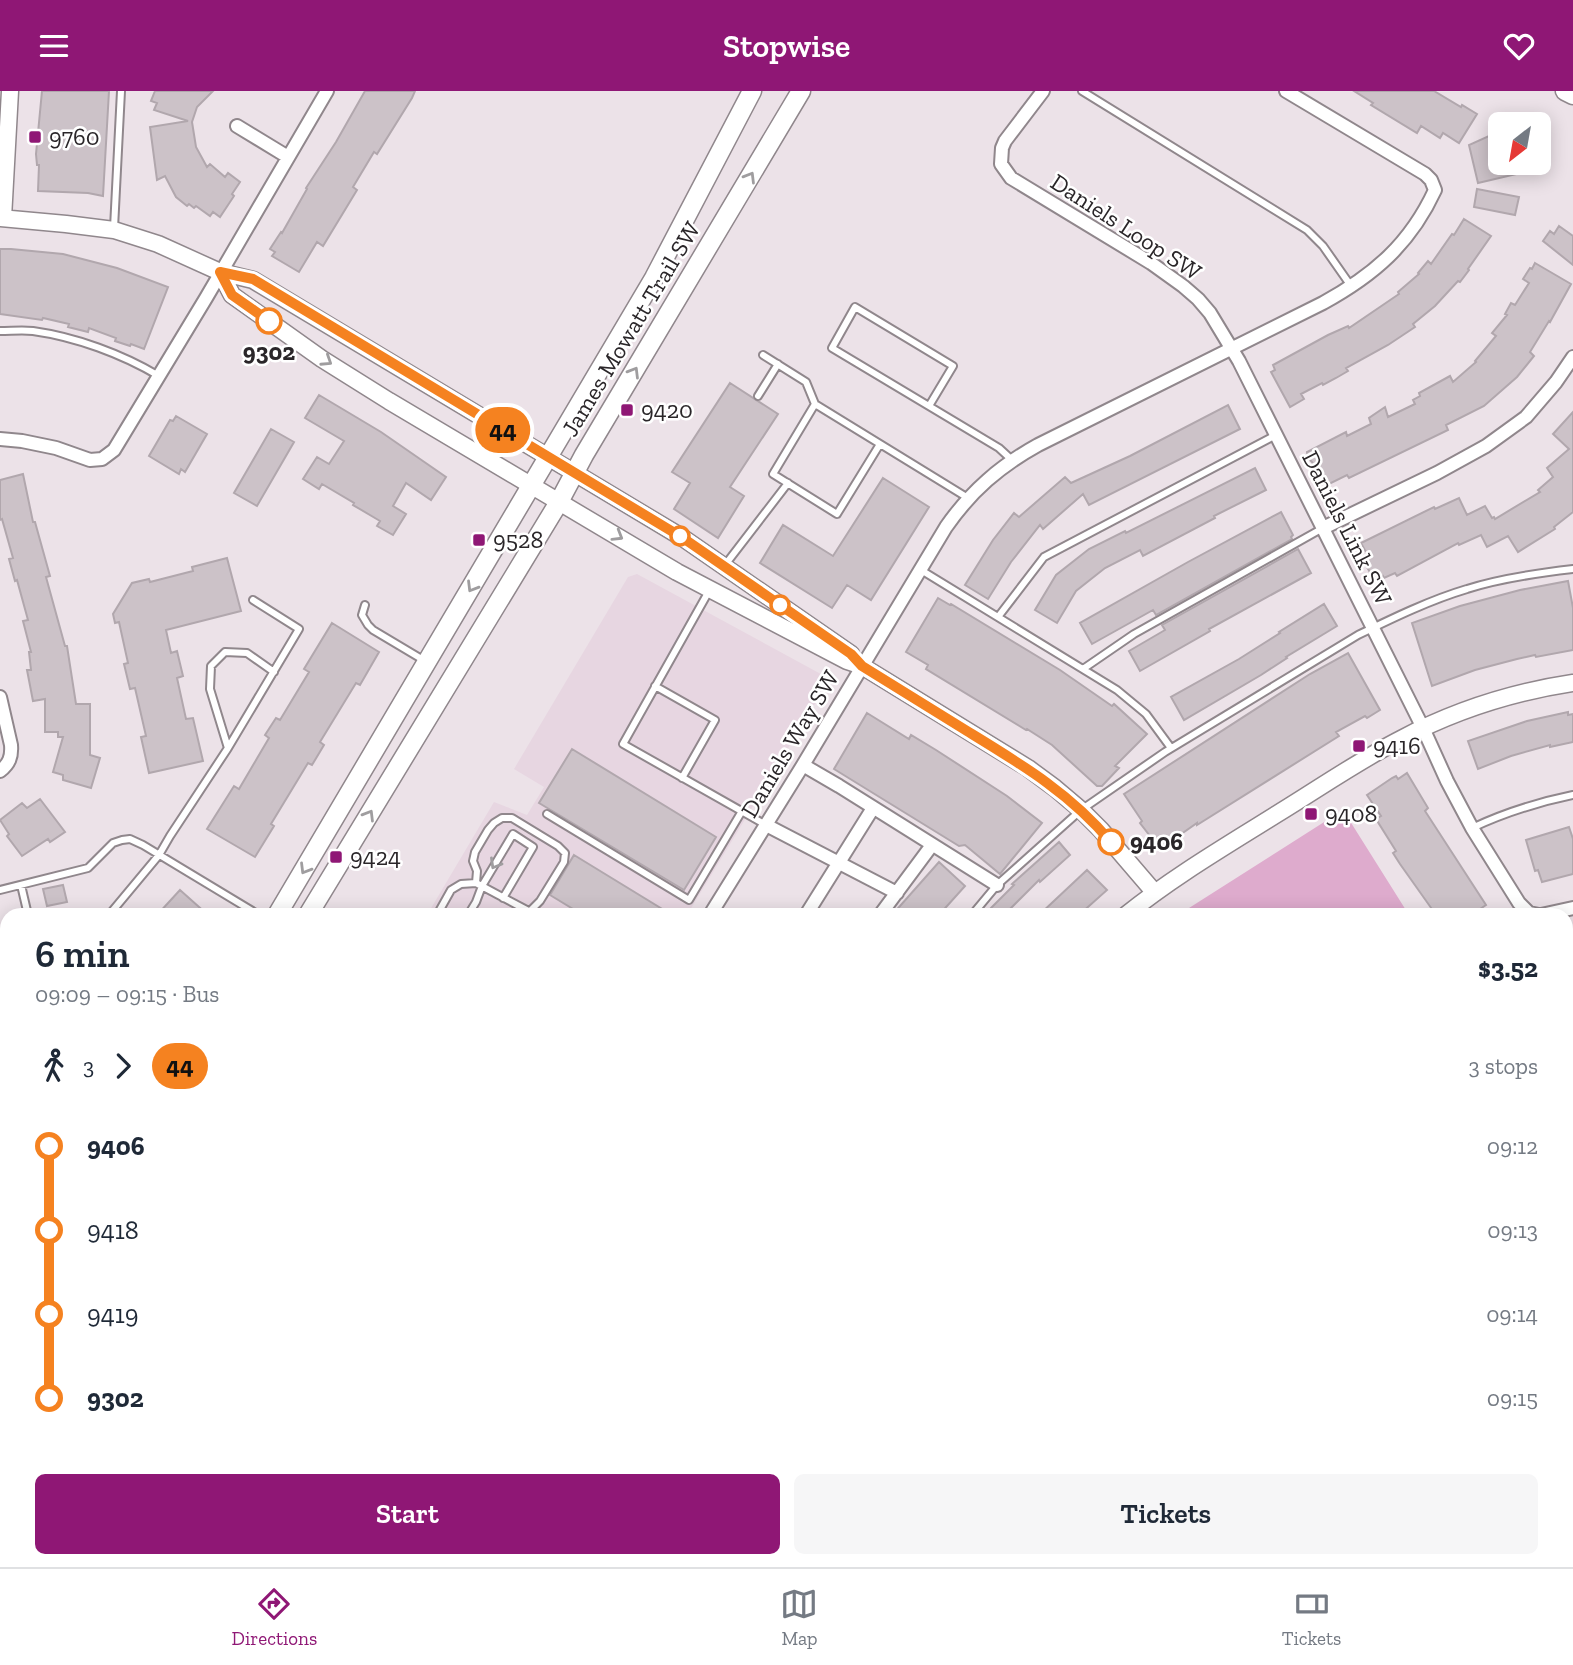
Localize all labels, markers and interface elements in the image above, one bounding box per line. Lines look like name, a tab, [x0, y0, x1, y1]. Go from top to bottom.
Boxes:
icon: menu	[35, 27, 73, 65]
text: Stopwise	[723, 27, 850, 65]
icon: heart	[1500, 27, 1538, 65]
north arrow	[1488, 112, 1550, 175]
map controls	[1488, 112, 1551, 175]
place label: 9760	[49, 122, 100, 151]
marker: 9760	[27, 129, 43, 145]
street label: Daniels Loop SW	[1045, 167, 1208, 286]
one-way arrow	[742, 171, 755, 184]
street label: James Mowatt Trail SW	[555, 216, 706, 441]
marker: 9302	[256, 308, 282, 334]
place label: 9302	[243, 337, 295, 366]
one-way arrow	[319, 353, 332, 366]
one-way arrow	[625, 367, 638, 380]
place label: 9420	[641, 395, 693, 424]
marker: 9420	[619, 402, 635, 418]
line badge: 44	[472, 407, 534, 453]
text: 44	[489, 415, 517, 444]
street label: Daniels Link SW	[1296, 446, 1399, 610]
place label: 9528	[493, 525, 543, 554]
unlabelled marker	[670, 526, 690, 546]
one-way arrow	[610, 528, 623, 541]
marker: 9528	[471, 532, 487, 548]
one-way arrow	[467, 579, 480, 592]
unlabelled marker	[770, 595, 790, 615]
street label: Daniels Way SW	[734, 664, 845, 823]
place label: 9416	[1373, 731, 1421, 760]
marker: 9416	[1351, 738, 1367, 754]
place label: 9408	[1325, 799, 1377, 828]
marker: 9408	[1303, 806, 1319, 822]
one-way arrow	[360, 810, 373, 823]
place label: 9406	[1130, 827, 1183, 856]
marker: 9406	[1098, 829, 1124, 855]
place label: 9424	[350, 842, 401, 871]
marker: 9424	[328, 849, 344, 865]
one-way arrow	[490, 856, 503, 869]
one-way arrow	[300, 861, 313, 874]
text: 6 min	[35, 931, 129, 977]
text: $3.52	[1478, 952, 1538, 984]
text: 09:09 – 09:15 · Bus	[35, 980, 219, 1008]
icon: walk	[35, 1047, 73, 1085]
icon: forward	[104, 1047, 142, 1085]
text: 44	[166, 1051, 194, 1080]
text: 3	[83, 1052, 94, 1080]
text: 3 stops	[1468, 1052, 1538, 1080]
text: 9406	[87, 1130, 145, 1162]
text: 09:12	[1487, 1132, 1538, 1160]
text: 9418	[87, 1214, 139, 1246]
text: 09:13	[1487, 1216, 1538, 1244]
text: 9419	[87, 1298, 139, 1330]
text: 09:14	[1486, 1300, 1538, 1328]
text: 9302	[87, 1382, 144, 1414]
text: 09:15	[1487, 1384, 1538, 1412]
button: Start	[35, 1474, 780, 1554]
button: Tickets	[794, 1474, 1538, 1554]
tab: Directions	[232, 1585, 317, 1650]
tab: Map	[780, 1585, 818, 1650]
tab: Tickets	[1282, 1585, 1341, 1650]

